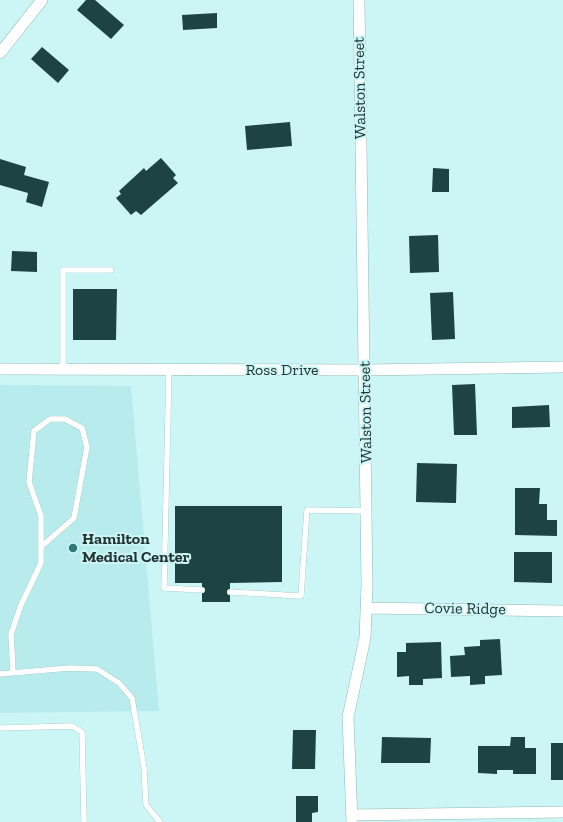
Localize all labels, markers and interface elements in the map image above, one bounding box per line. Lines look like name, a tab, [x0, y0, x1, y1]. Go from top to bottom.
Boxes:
street label: Walston Street	[350, 37, 370, 139]
street label: Ross Drive	[245, 360, 319, 380]
street label: Walston Street	[356, 361, 376, 463]
place label: Hamilton Medical Center	[82, 529, 190, 567]
marker: Hamilton Medical Center	[67, 542, 79, 554]
street label: Covie Ridge	[424, 599, 506, 619]

